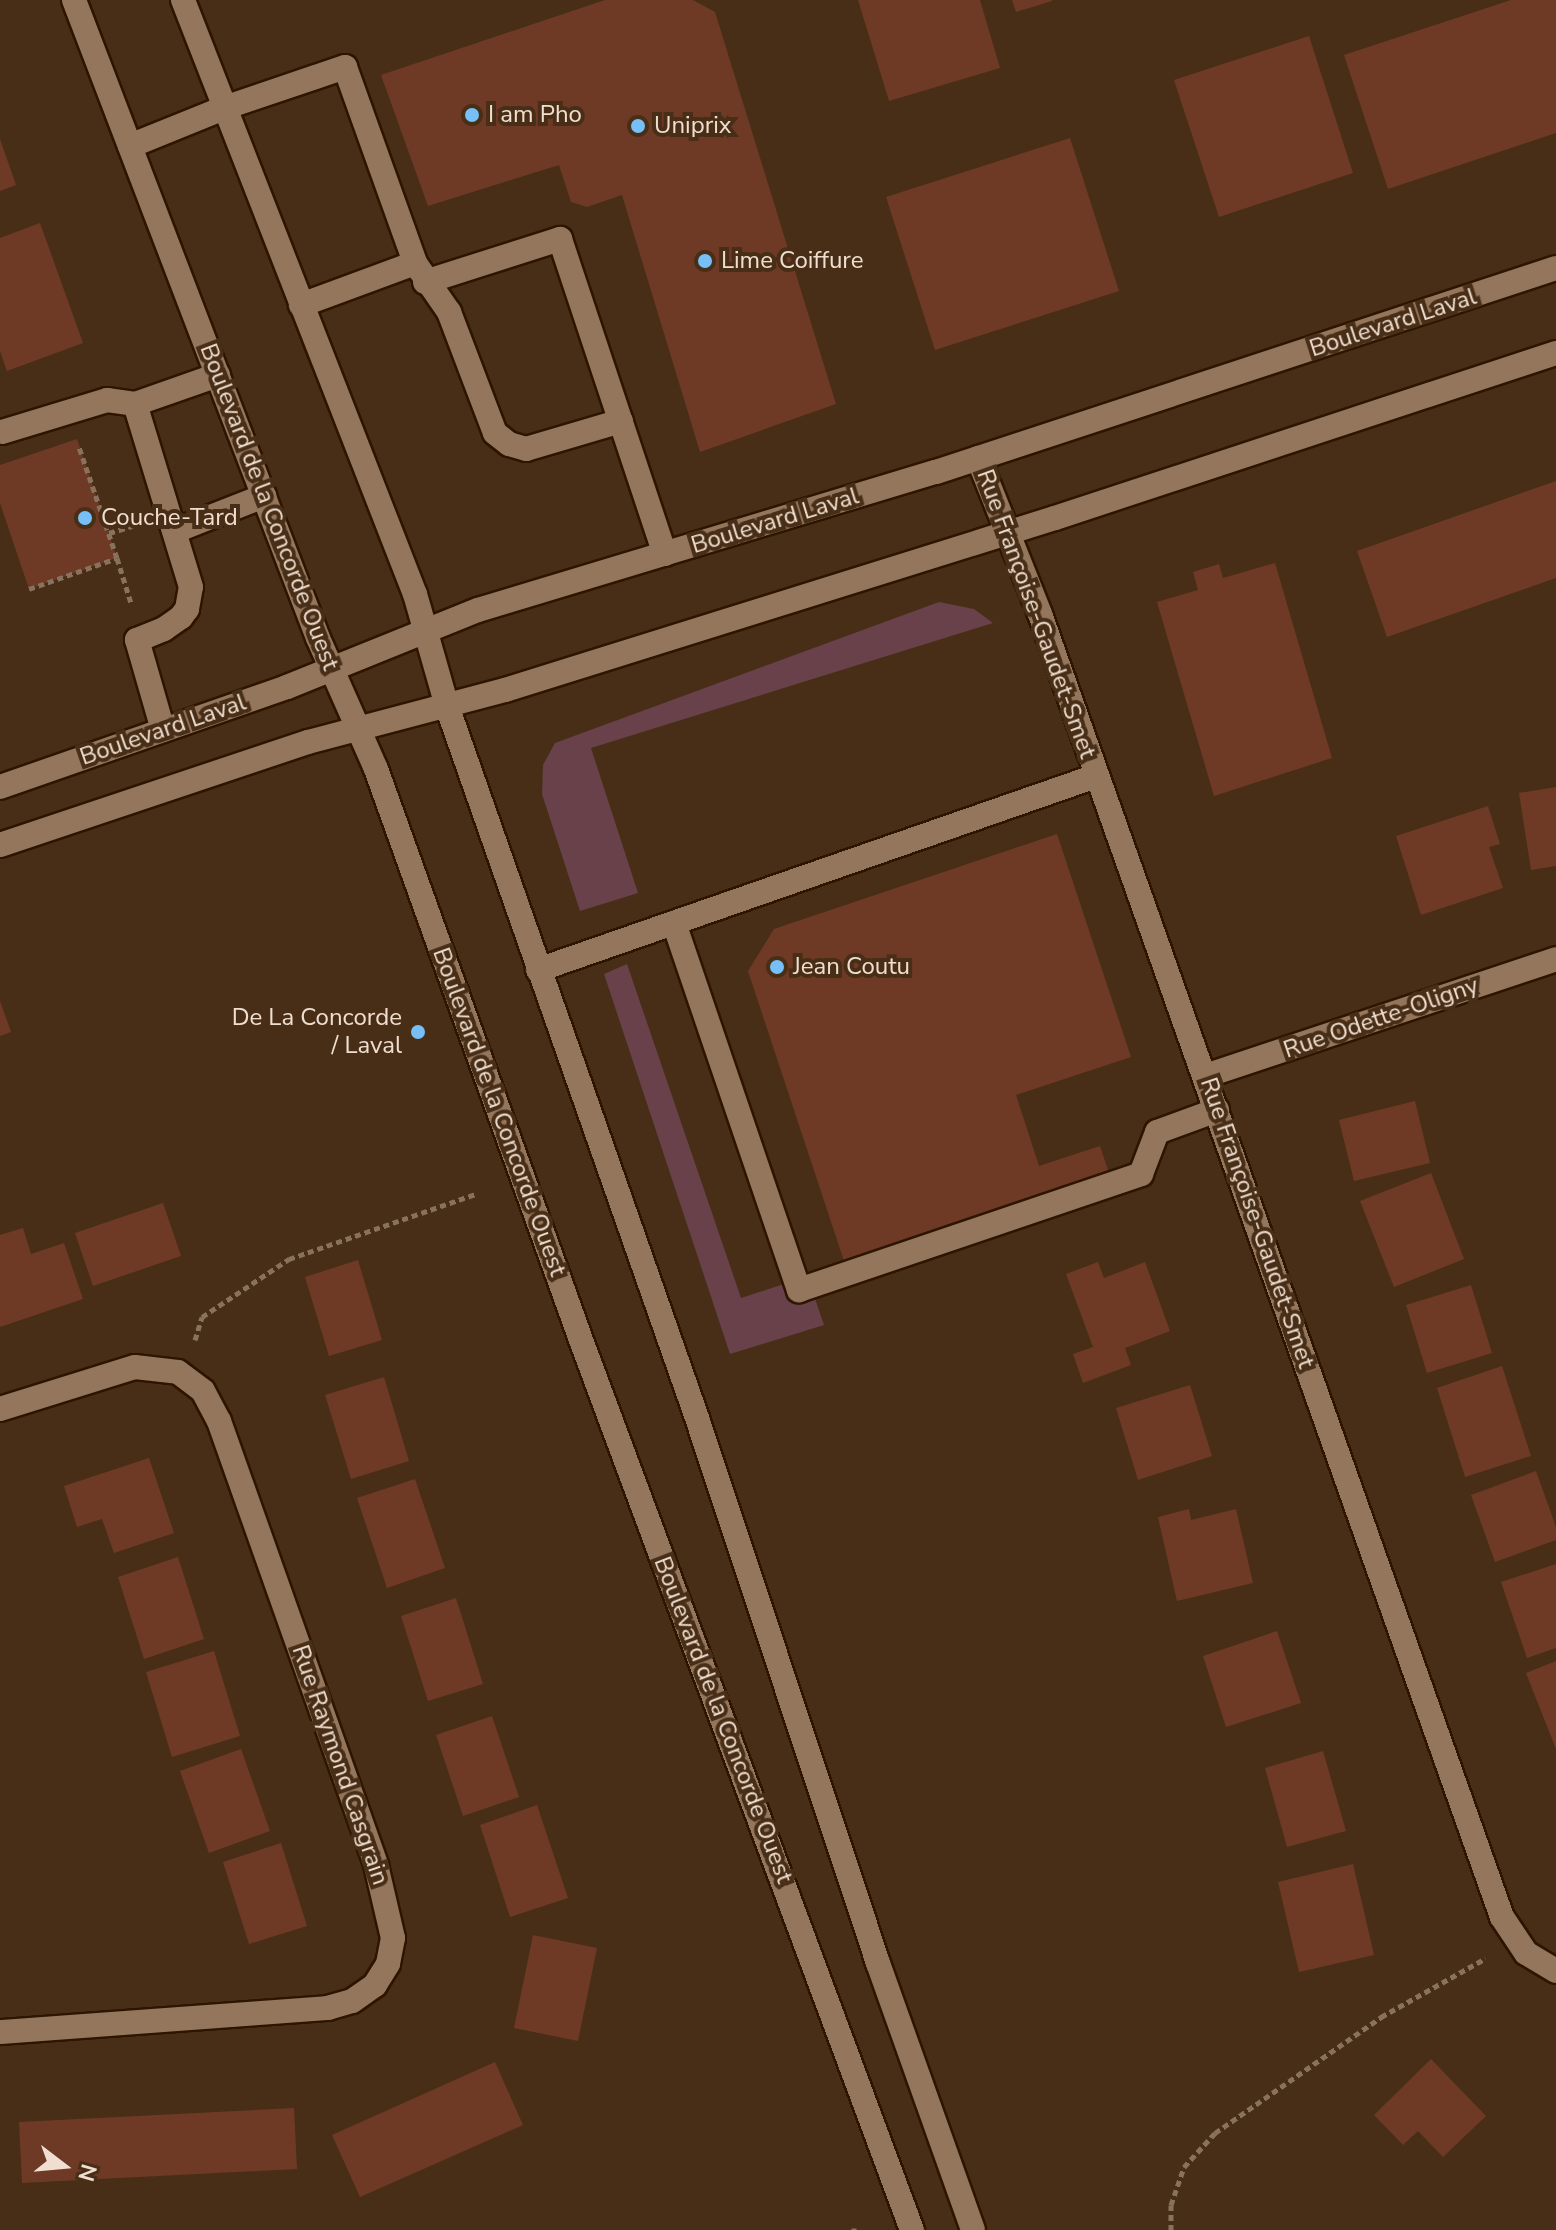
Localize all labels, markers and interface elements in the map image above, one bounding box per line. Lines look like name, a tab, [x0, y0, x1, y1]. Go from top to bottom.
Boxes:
place label: I am Pho	[488, 101, 582, 129]
marker: I am Pho	[463, 106, 481, 124]
place label: Uniprix	[654, 112, 731, 140]
marker: Uniprix	[629, 117, 647, 135]
place label: Lime Coiffure	[721, 247, 864, 275]
marker: Lime Coiffure	[696, 252, 714, 270]
street label: Boulevard Laval	[1306, 282, 1480, 364]
street label: Boulevard de la Concorde Ouest	[193, 340, 345, 674]
street label: Rue Françoise-Gaudet-Smet	[970, 466, 1102, 762]
street label: Boulevard Laval	[688, 482, 862, 560]
place label: Couche-Tard	[101, 504, 238, 532]
marker: Couche-Tard	[76, 509, 94, 527]
street label: Boulevard Laval	[76, 688, 250, 772]
street label: Boulevard de la Concorde Ouest	[426, 944, 572, 1280]
place label: Jean Coutu	[793, 953, 910, 981]
marker: Jean Coutu	[768, 958, 786, 976]
street label: Rue Odette-Oligny	[1280, 971, 1482, 1065]
place label: De La Concorde / Laval	[232, 1004, 402, 1060]
marker: De La Concorde / Laval	[409, 1023, 427, 1041]
street label: Rue Françoise-Gaudet-Smet	[1194, 1074, 1320, 1372]
street label: Boulevard de la Concorde Ouest	[647, 1553, 799, 1887]
street label: Rue Raymond Casgrain	[285, 1641, 395, 1889]
north arrow	[24, 2126, 104, 2206]
text: N	[70, 2161, 104, 2185]

